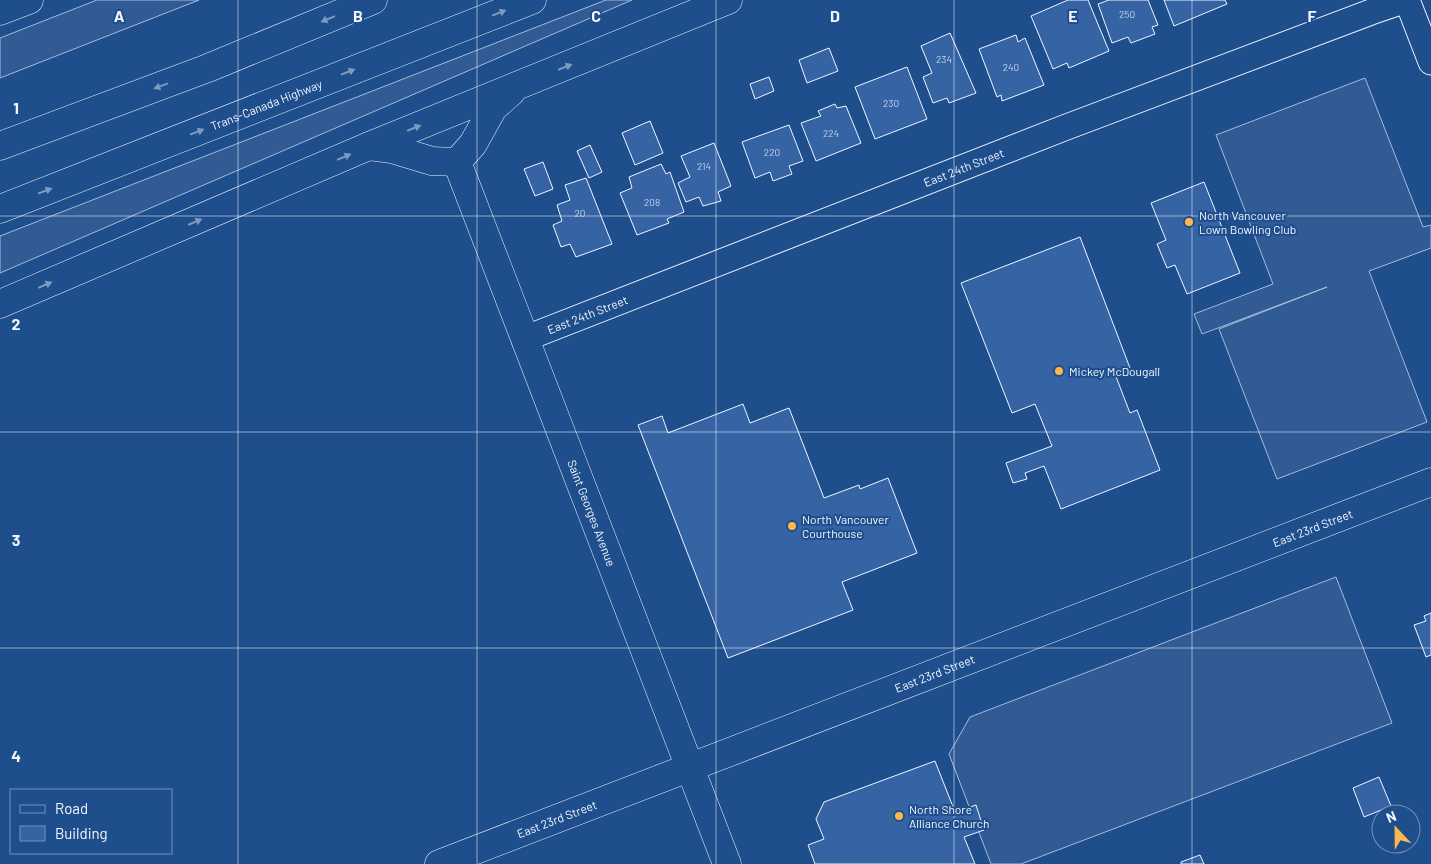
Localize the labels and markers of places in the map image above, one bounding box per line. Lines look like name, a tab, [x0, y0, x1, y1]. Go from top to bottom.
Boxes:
place label: North Vancouver Lown Bowling Club	[1199, 208, 1296, 236]
marker: North Vancouver Lown Bowling Club	[1183, 216, 1195, 228]
place label: Mickey McDougall	[1069, 364, 1160, 378]
marker: Mickey McDougall	[1053, 365, 1065, 377]
place label: North Vancouver Courthouse	[802, 512, 890, 540]
marker: North Vancouver Courthouse	[786, 520, 798, 532]
place label: North Shore Alliance Church	[909, 802, 990, 830]
marker: North Shore Alliance Church	[893, 810, 905, 822]

